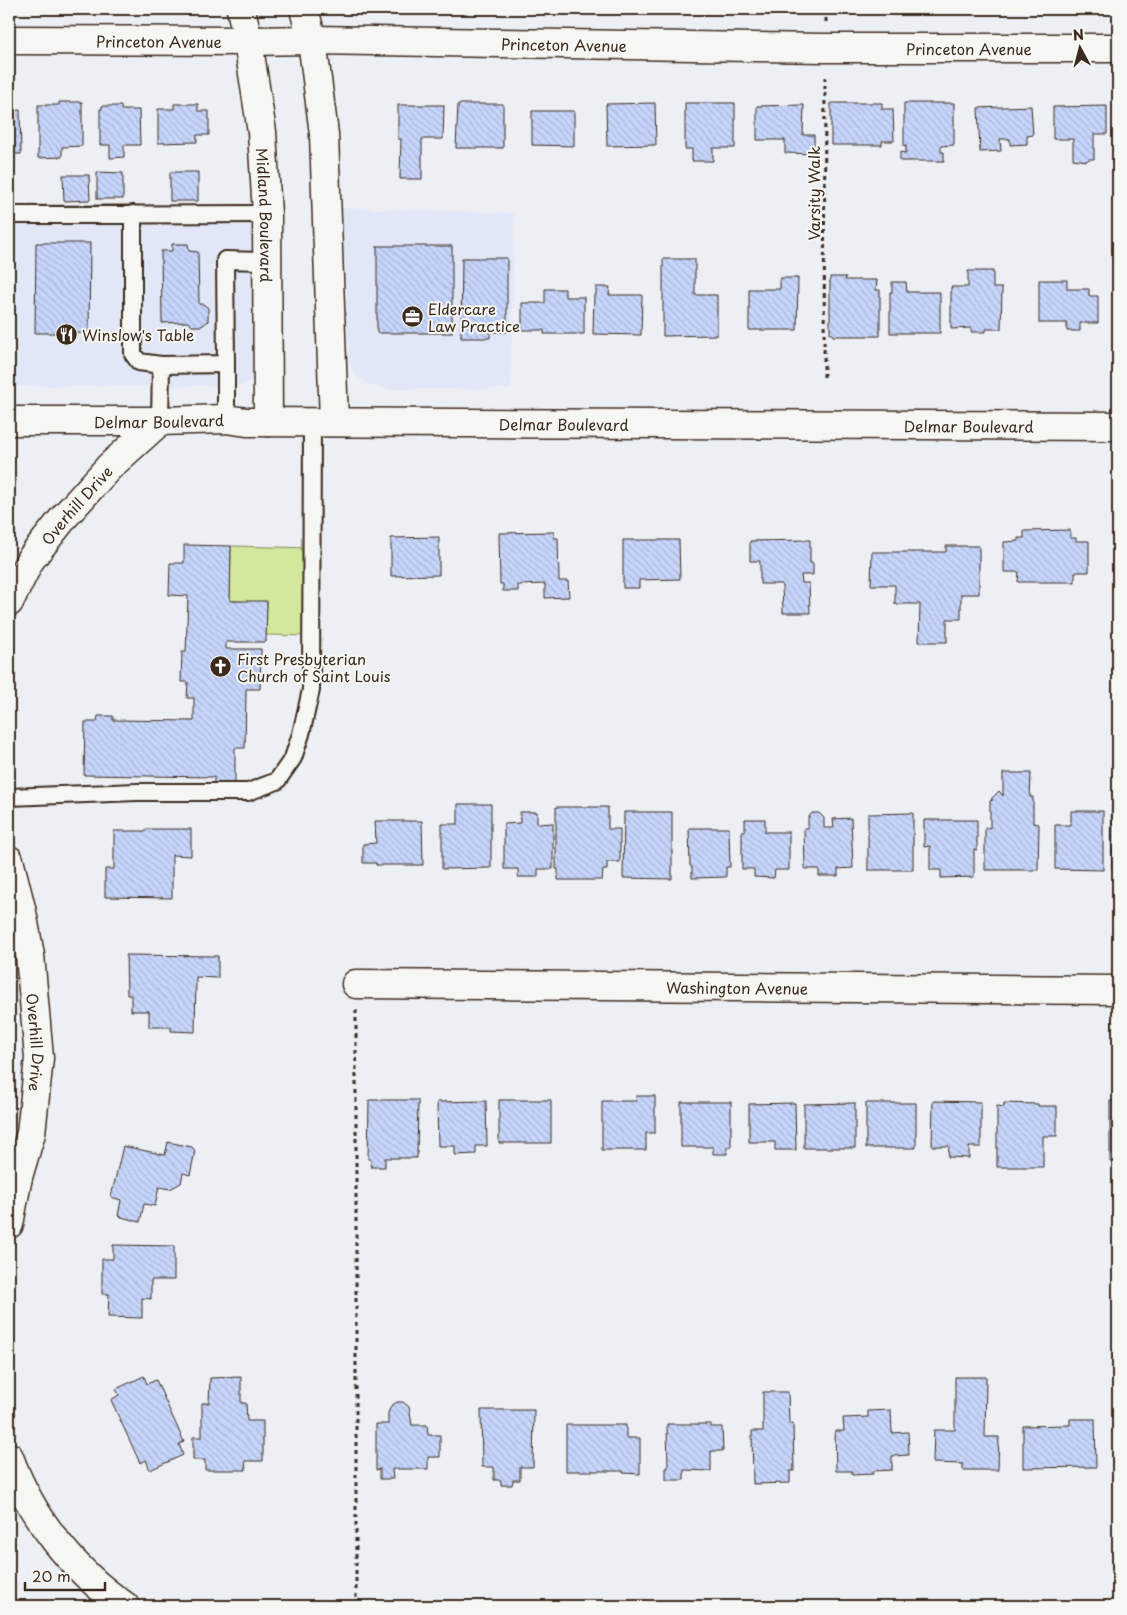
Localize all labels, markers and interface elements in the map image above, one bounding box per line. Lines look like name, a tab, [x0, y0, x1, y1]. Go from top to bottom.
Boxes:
north arrow	[1054, 22, 1104, 72]
text: N	[1072, 24, 1085, 46]
street label: Princeton Avenue	[96, 29, 222, 52]
street label: Princeton Avenue	[501, 31, 627, 56]
street label: Princeton Avenue	[906, 37, 1032, 60]
street label: Varsity Walk	[802, 146, 825, 240]
street label: Midland Boulevard	[251, 147, 279, 282]
place label: Eldercare Law Practice	[428, 297, 520, 337]
office icon: Eldercare Law Practice	[400, 305, 424, 329]
restaurant icon: Winslow's Table	[54, 322, 78, 346]
place label: Winslow's Table	[82, 323, 194, 346]
street label: Delmar Boulevard	[94, 408, 224, 433]
street label: Delmar Boulevard	[499, 412, 629, 435]
street label: Delmar Boulevard	[904, 414, 1034, 437]
street label: Overhill Drive	[35, 460, 117, 549]
place label: First Presbyterian Church of Saint Louis	[237, 647, 391, 687]
church icon: First Presbyterian Church of Saint Louis	[209, 655, 233, 679]
street label: Washington Avenue	[666, 975, 808, 999]
street label: Overhill Drive	[22, 992, 51, 1093]
scale bar	[25, 1560, 105, 1592]
text: 20 m	[32, 1564, 71, 1587]

